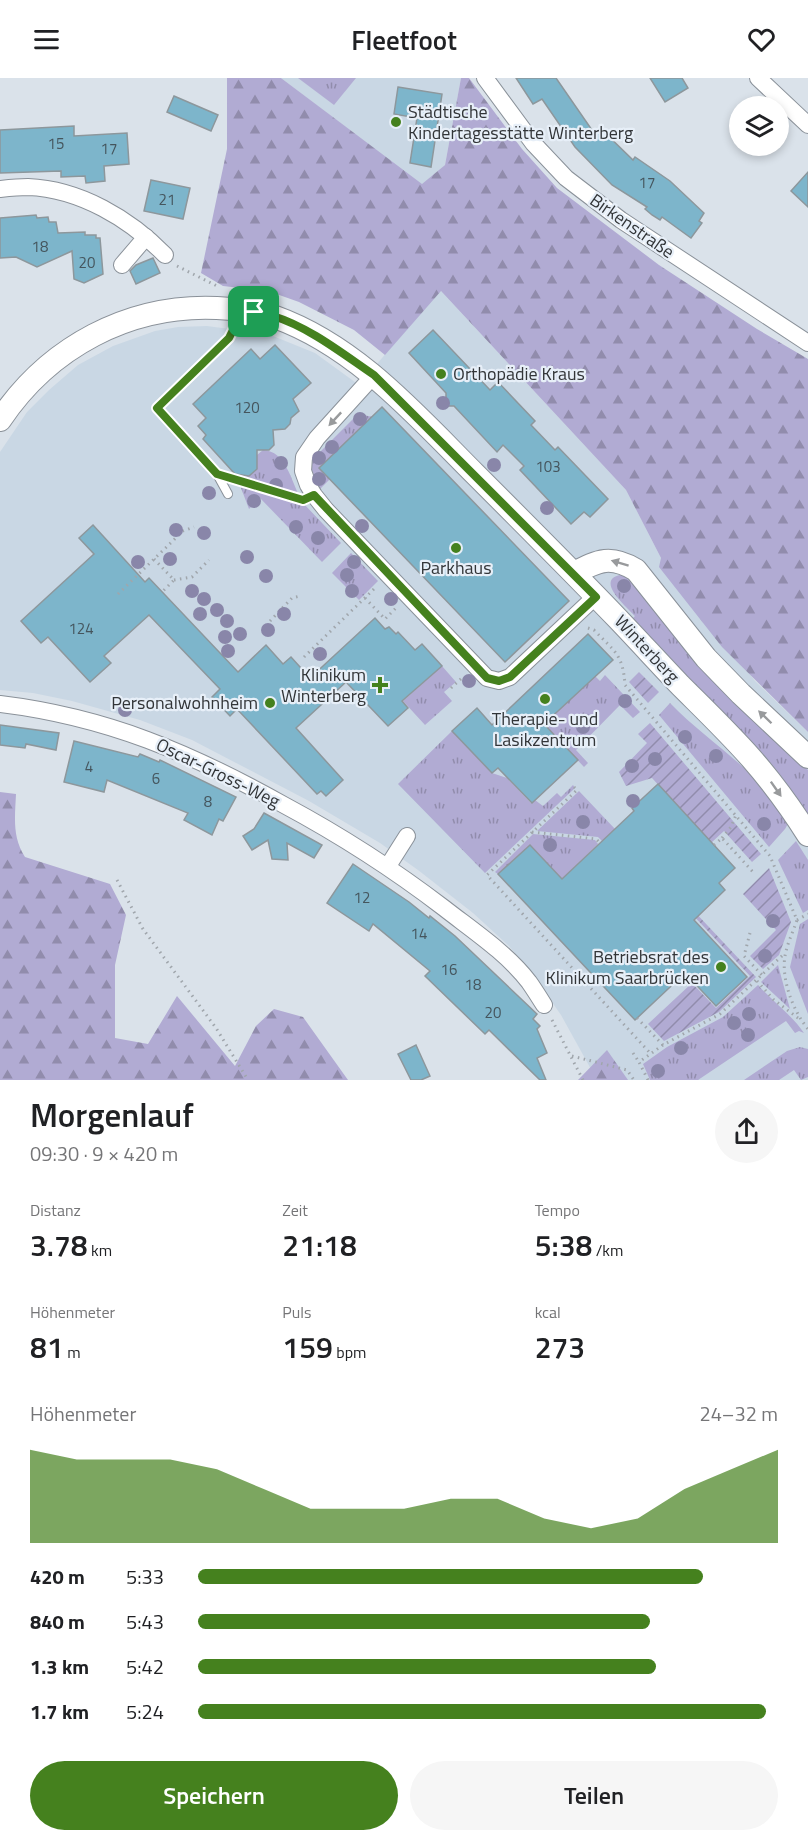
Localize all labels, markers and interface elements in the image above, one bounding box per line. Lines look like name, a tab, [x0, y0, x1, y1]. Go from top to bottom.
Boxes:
text: Fleetfoot	[351, 19, 457, 60]
icon: menu	[30, 23, 63, 56]
icon: heart	[745, 23, 778, 56]
map controls	[729, 96, 789, 156]
button: layers	[729, 96, 789, 156]
place label: Städtische Kindertagesstätte Winterberg	[408, 98, 633, 146]
marker: Städtische Kindertagesstätte Winterberg	[389, 115, 403, 129]
house number: 15	[48, 132, 64, 155]
house number: 17	[101, 137, 117, 160]
house number: 17	[639, 171, 655, 194]
street label: Birkenstraße	[585, 186, 680, 265]
house number: 21	[159, 188, 175, 211]
house number: 18	[32, 235, 48, 258]
house number: 20	[79, 251, 95, 274]
pin	[228, 286, 279, 337]
icon: arrive	[237, 295, 270, 328]
place label: Orthopädie Kraus	[453, 360, 585, 387]
marker: Orthopädie Kraus	[434, 367, 448, 381]
house number: 120	[234, 396, 260, 419]
one-way arrow	[328, 411, 342, 426]
house number: 103	[535, 455, 561, 478]
marker: Parkhaus	[449, 541, 463, 555]
place label: Parkhaus	[420, 554, 492, 581]
one-way arrow	[610, 558, 628, 567]
street label: Winterberg	[608, 608, 686, 689]
house number: 124	[68, 617, 94, 640]
place label: Klinikum Winterberg	[281, 661, 366, 709]
marker: Klinikum Winterberg	[371, 676, 389, 694]
place label: Personalwohnheim	[111, 689, 258, 716]
marker: Therapie- und Lasikzentrum	[538, 692, 552, 706]
marker: Personalwohnheim	[263, 696, 277, 710]
place label: Therapie- und Lasikzentrum	[492, 705, 598, 753]
one-way arrow	[758, 711, 773, 724]
street label: Oscar-Gross-Weg	[152, 731, 285, 814]
house number: 4	[85, 755, 93, 778]
house number: 6	[152, 767, 160, 790]
one-way arrow	[770, 780, 782, 796]
house number: 8	[204, 790, 212, 813]
house number: 12	[354, 886, 370, 909]
house number: 14	[411, 922, 427, 945]
place label: Betriebsrat des Klinikum Saarbrücken	[546, 943, 709, 991]
house number: 16	[441, 958, 457, 981]
marker: Betriebsrat des Klinikum Saarbrücken	[714, 960, 728, 974]
house number: 18	[465, 973, 481, 996]
house number: 20	[485, 1001, 501, 1024]
text: Morgenlauf	[30, 1090, 194, 1140]
button: share	[715, 1100, 778, 1163]
text: 09:30 · 9 × 420 m	[30, 1138, 178, 1169]
text: Distanz	[30, 1198, 81, 1222]
text: Zeit	[282, 1198, 308, 1222]
text: Tempo	[535, 1198, 580, 1222]
text: 3.78	[30, 1222, 88, 1268]
text: 21:18	[282, 1222, 357, 1268]
text: 5:38	[535, 1222, 592, 1268]
text: km	[88, 1238, 112, 1262]
text: /km	[592, 1238, 623, 1262]
text: Höhenmeter	[30, 1300, 115, 1324]
text: Puls	[282, 1300, 311, 1324]
text: kcal	[535, 1300, 561, 1324]
text: 81	[30, 1324, 64, 1370]
text: 159	[282, 1324, 333, 1370]
text: 273	[535, 1324, 585, 1370]
text: m	[64, 1340, 81, 1364]
text: bpm	[333, 1340, 366, 1364]
text: Höhenmeter	[30, 1398, 136, 1429]
text: 24–32 m	[699, 1398, 778, 1429]
text: 420 m	[30, 1561, 85, 1592]
text: 5:33	[126, 1561, 164, 1592]
text: 840 m	[30, 1606, 85, 1637]
text: 5:43	[126, 1606, 164, 1637]
text: 1.3 km	[30, 1651, 89, 1682]
text: 5:42	[126, 1651, 164, 1682]
text: 1.7 km	[30, 1696, 89, 1727]
text: 5:24	[126, 1696, 164, 1727]
button: Speichern	[30, 1761, 398, 1830]
button: Teilen	[410, 1761, 778, 1830]

